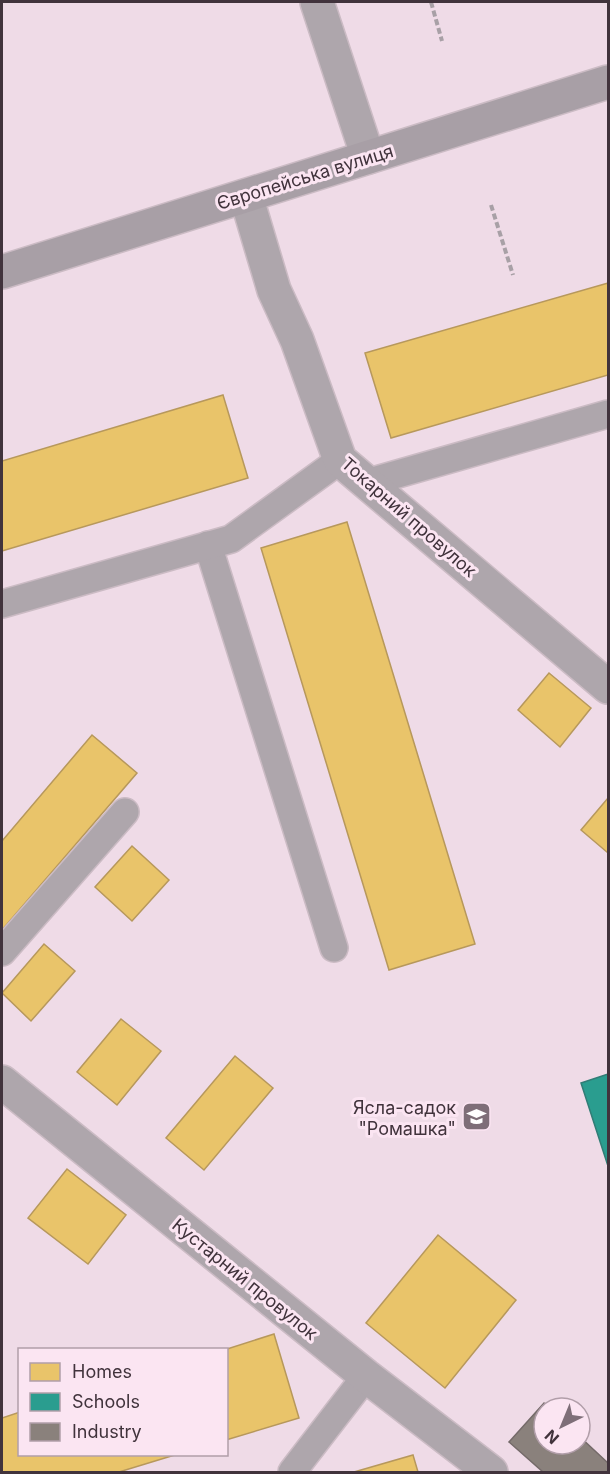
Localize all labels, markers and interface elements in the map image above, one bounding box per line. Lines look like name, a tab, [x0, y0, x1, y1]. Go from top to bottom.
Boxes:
street label: Європейська вулиця	[214, 140, 396, 214]
street label: Токарний провулок	[337, 453, 481, 581]
place label: Ясла-садок "Ромашка"	[353, 1097, 456, 1139]
school or university icon: Ясла-садок "Ромашка"	[461, 1101, 493, 1133]
street label: Кустарний провулок	[168, 1214, 322, 1344]
legend	[18, 1348, 228, 1456]
text: Homes	[72, 1361, 132, 1382]
text: Schools	[72, 1391, 140, 1412]
north arrow	[532, 1396, 592, 1456]
text: Industry	[72, 1421, 142, 1442]
text: N	[540, 1425, 563, 1448]

